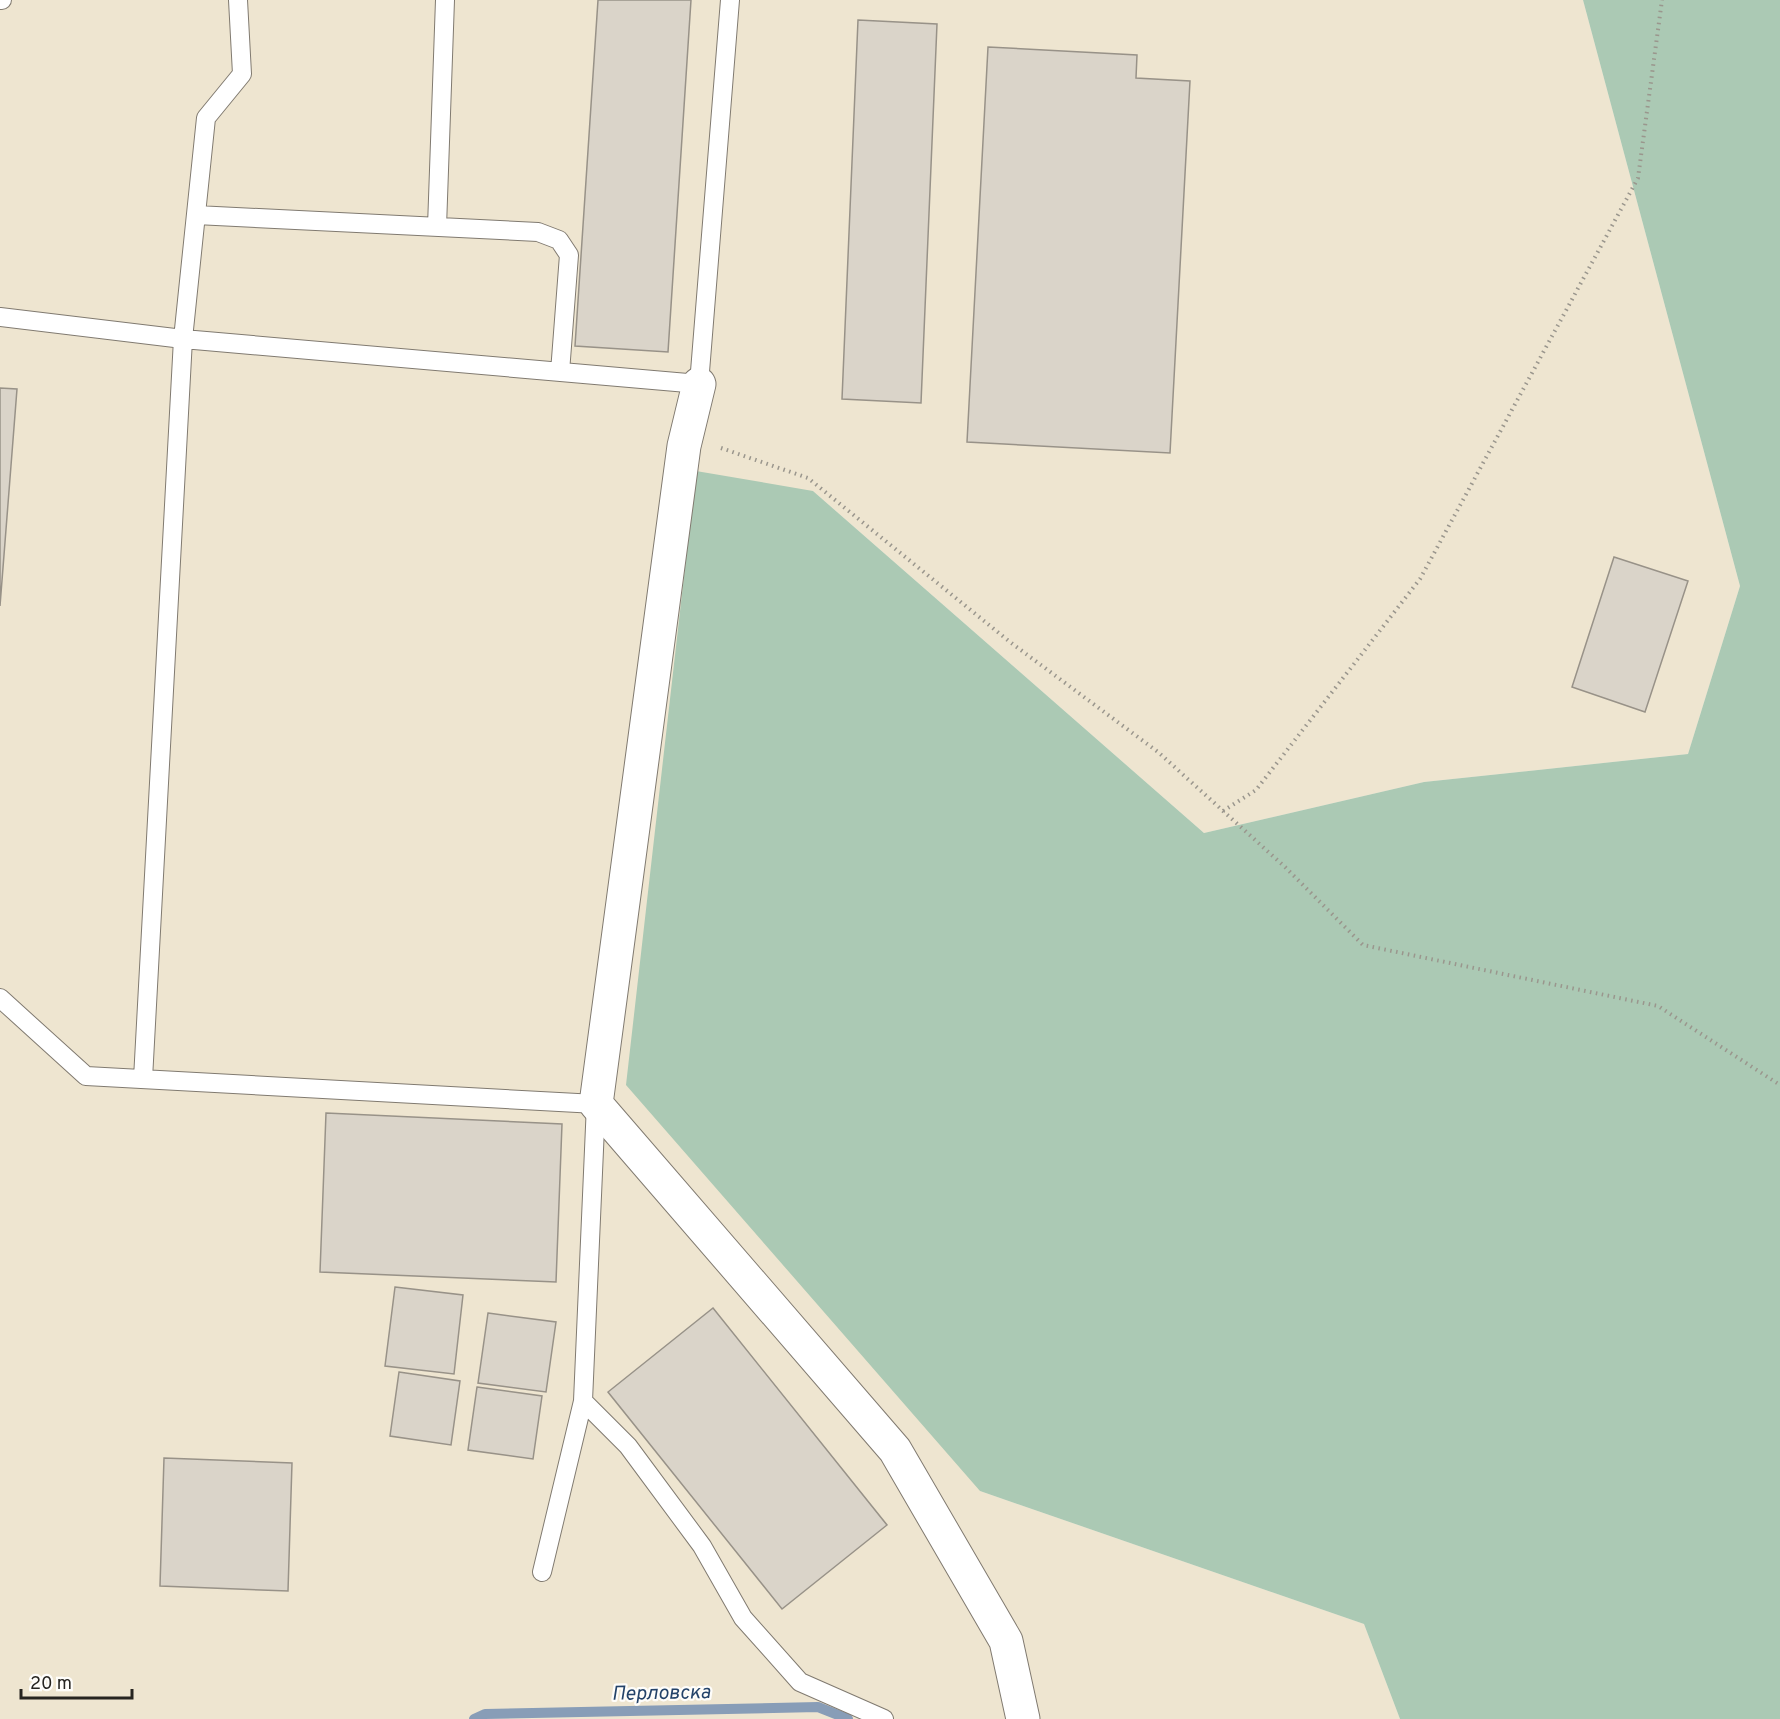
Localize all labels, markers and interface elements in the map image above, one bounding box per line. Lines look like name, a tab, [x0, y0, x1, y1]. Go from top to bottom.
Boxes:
scale bar	[21, 1662, 132, 1700]
text: 20 m	[30, 1673, 72, 1696]
water label: Перловска	[611, 1680, 711, 1708]

